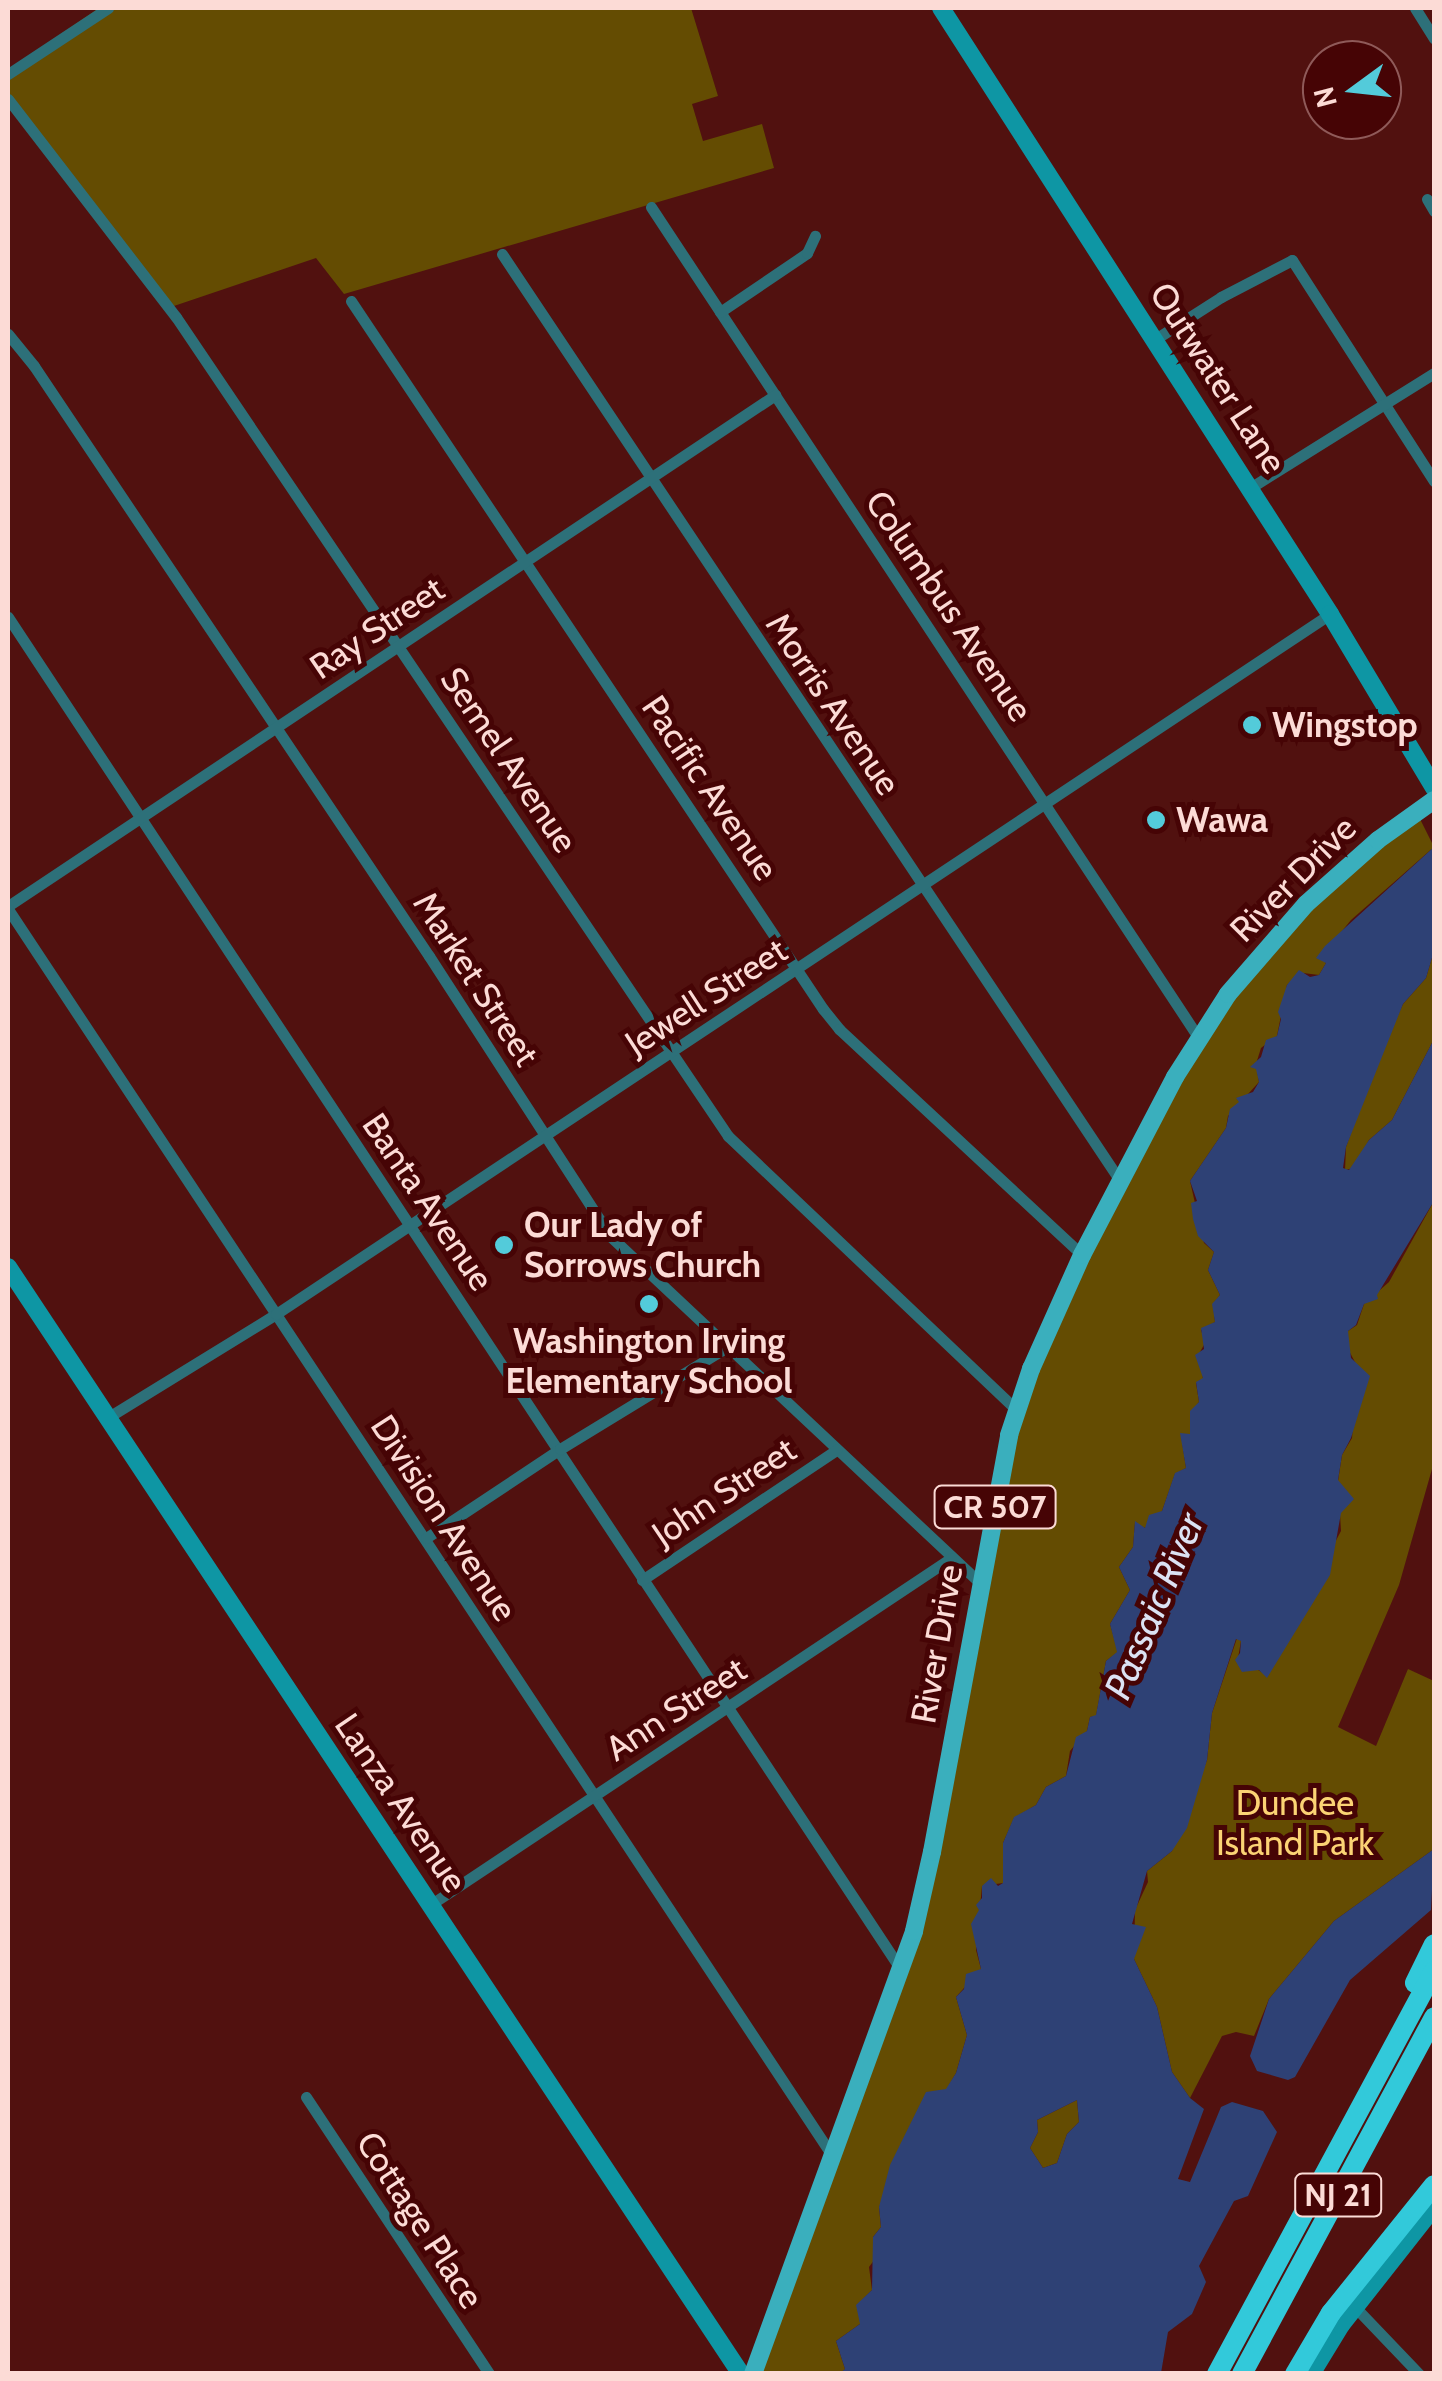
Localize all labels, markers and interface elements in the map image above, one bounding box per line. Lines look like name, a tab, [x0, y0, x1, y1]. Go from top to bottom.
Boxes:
north arrow	[1302, 40, 1402, 140]
text: N	[1306, 83, 1344, 111]
street label: Outwater Lane	[1141, 275, 1295, 481]
street label: Columbus Avenue	[856, 483, 1042, 729]
street label: Ray Street	[302, 568, 452, 688]
street label: Morris Avenue	[757, 605, 909, 803]
street label: Semel Avenue	[432, 660, 586, 860]
street label: Pacific Avenue	[633, 688, 787, 888]
place label: Wingstop	[1272, 704, 1418, 746]
marker: Wingstop	[1241, 714, 1263, 736]
place label: Wawa	[1176, 799, 1268, 841]
street label: River Drive	[1221, 807, 1365, 951]
marker: Wawa	[1145, 809, 1167, 831]
street label: Market Street	[404, 884, 548, 1074]
street label: Jewell Street	[617, 929, 795, 1065]
street label: Banta Avenue	[353, 1106, 503, 1298]
place label: Our Lady of Sorrows Church	[524, 1204, 761, 1286]
marker: Our Lady of Sorrows Church	[493, 1234, 515, 1256]
marker: Washington Irving Elementary School	[638, 1293, 660, 1315]
place label: Washington Irving Elementary School	[506, 1320, 792, 1402]
street label: Division Avenue	[362, 1407, 526, 1629]
street label: John Street	[644, 1429, 804, 1555]
road number: CR 507	[932, 1480, 1058, 1534]
water label: Passaic River	[1094, 1506, 1214, 1706]
street label: River Drive	[902, 1561, 972, 1727]
street label: Ann Street	[598, 1648, 754, 1770]
street label: Lanza Avenue	[326, 1706, 476, 1900]
park label: Dundee Island Park	[1216, 1782, 1374, 1864]
street label: Cottage Place	[347, 2124, 493, 2316]
road number: NJ 21	[1293, 2168, 1383, 2222]

